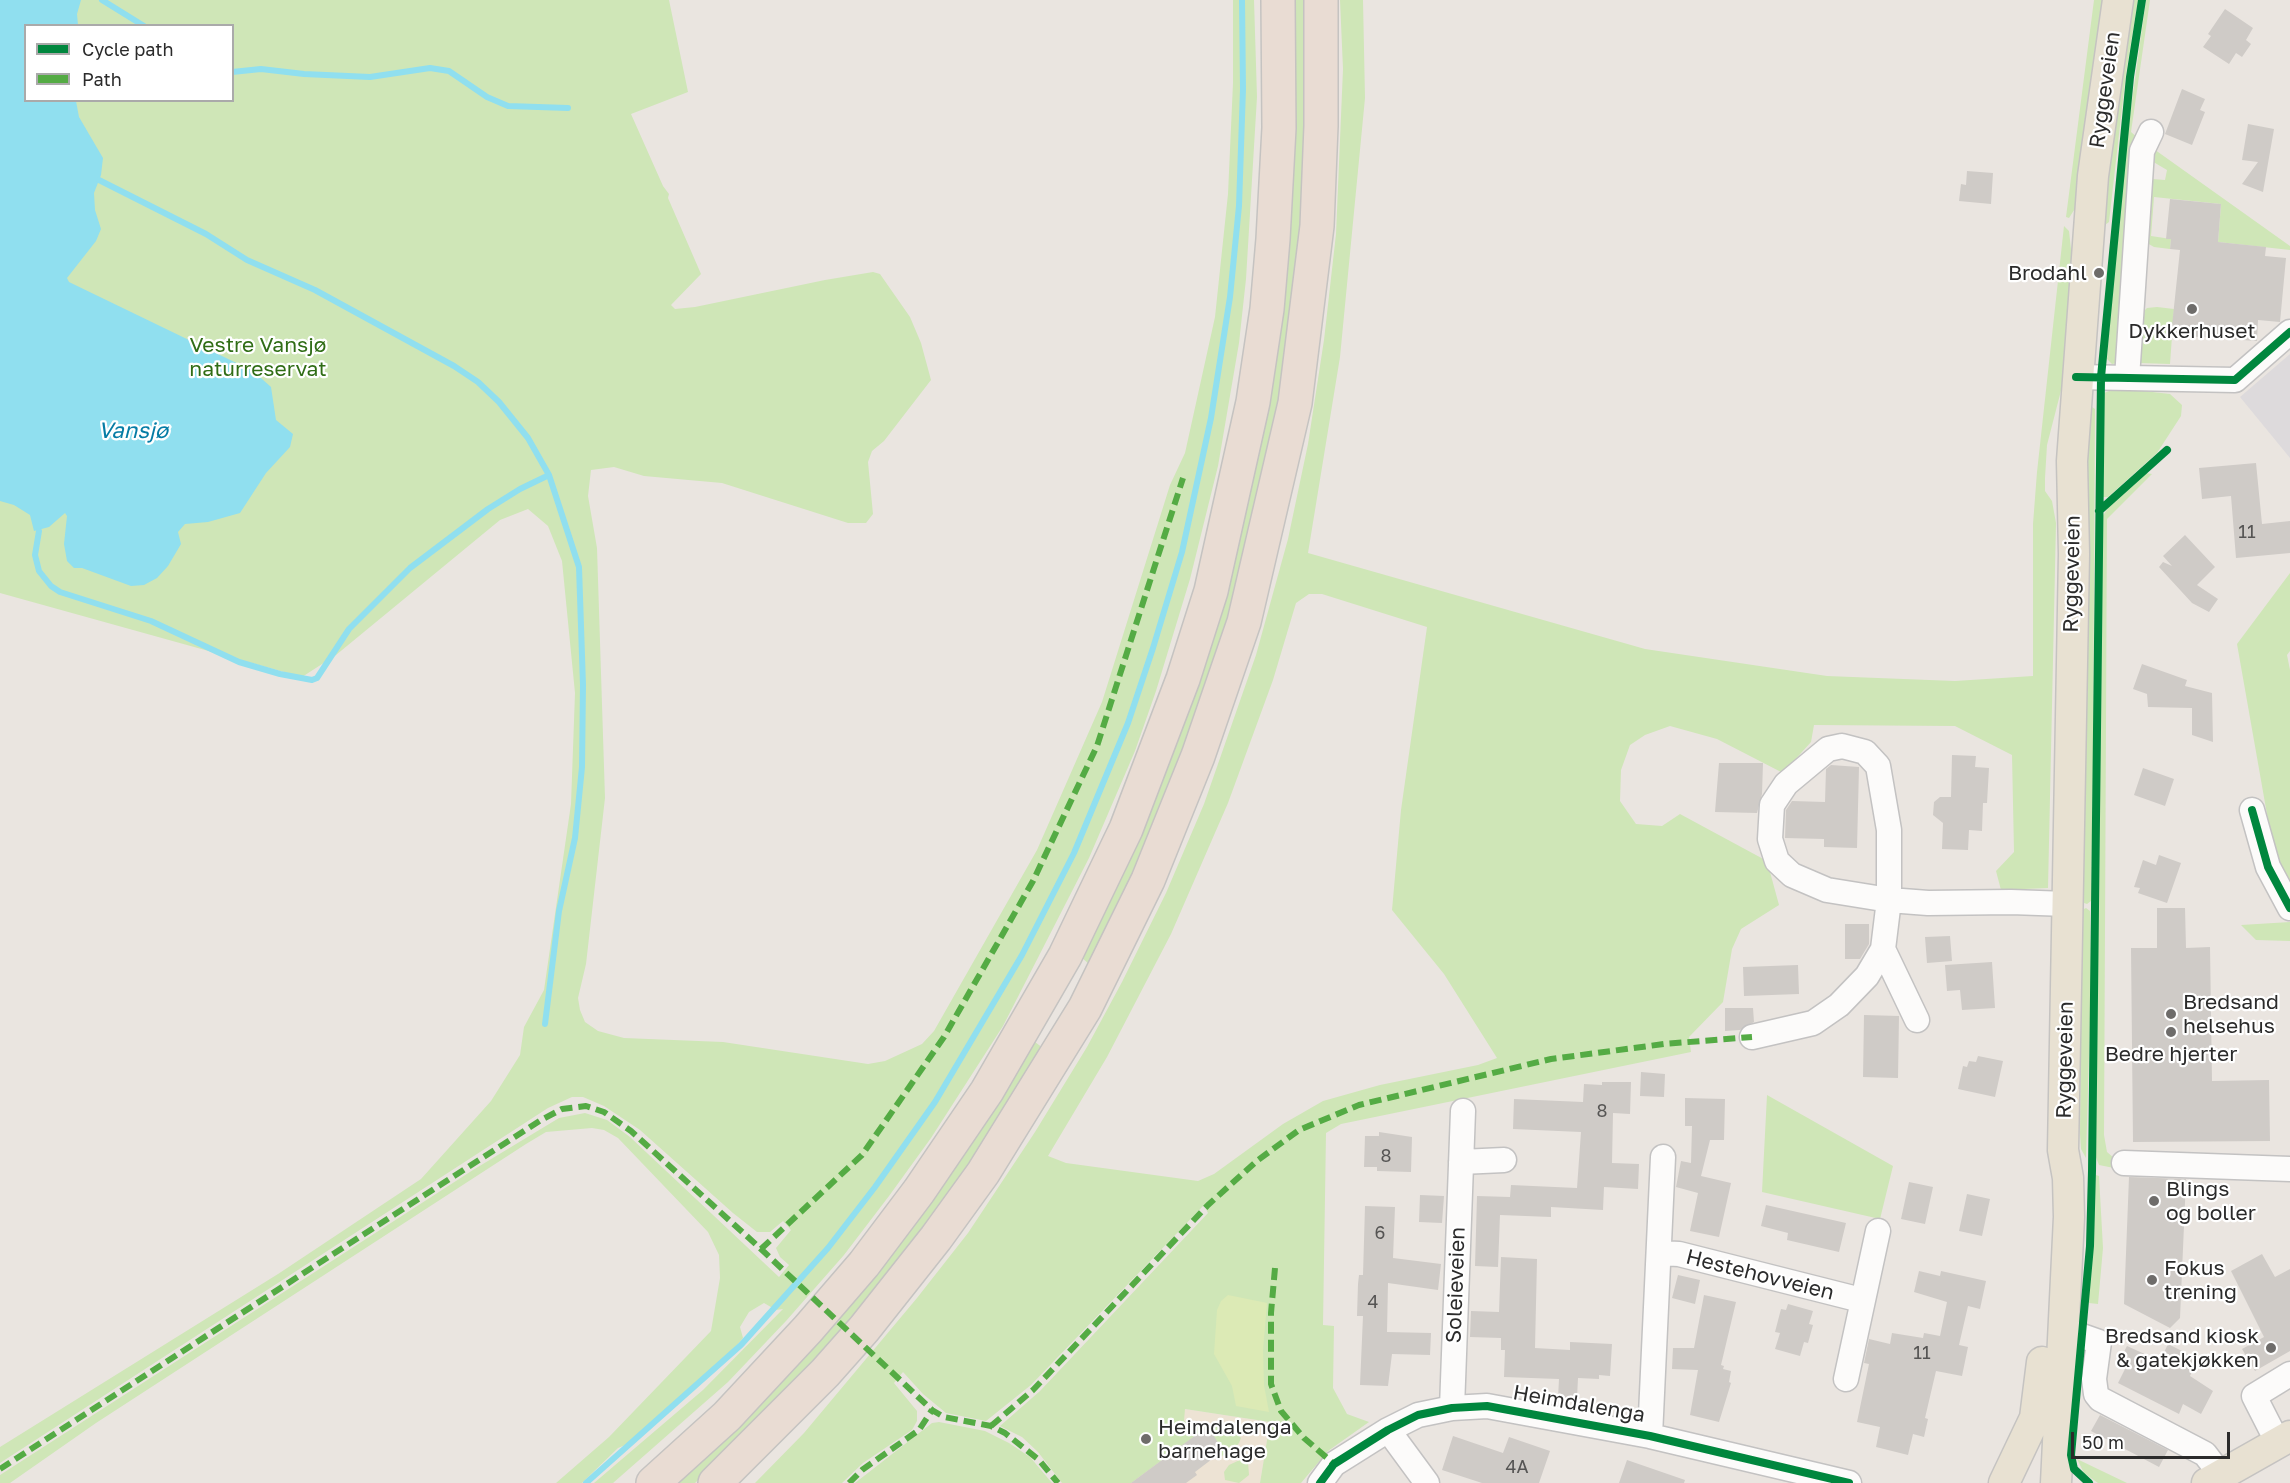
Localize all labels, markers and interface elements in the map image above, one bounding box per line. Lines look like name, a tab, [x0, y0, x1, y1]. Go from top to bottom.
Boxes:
legend	[24, 24, 234, 102]
street label: Ryggeveien	[2084, 30, 2126, 150]
text: Cycle path	[82, 38, 174, 60]
text: Path	[82, 68, 122, 90]
place label: Brodahl	[2008, 260, 2087, 286]
marker: Brodahl	[2092, 266, 2106, 280]
marker: Dykkerhuset	[2185, 302, 2199, 316]
place label: Dykkerhuset	[2128, 318, 2256, 344]
park label: Vestre Vansjø naturreservat	[189, 332, 327, 382]
water label: Vansjø	[98, 418, 168, 444]
street label: Ryggeveien	[2058, 515, 2086, 633]
house number: 11	[2238, 521, 2256, 543]
place label: Bredsand helsehus	[2183, 989, 2279, 1039]
street label: Ryggeveien	[2051, 1001, 2079, 1119]
marker: Bredsand helsehus	[2164, 1007, 2178, 1021]
marker: Bedre hjerter	[2164, 1025, 2178, 1039]
place label: Bedre hjerter	[2105, 1041, 2237, 1067]
house number: 8	[1597, 1100, 1607, 1122]
house number: 8	[1381, 1145, 1391, 1167]
place label: Blings og boller	[2166, 1176, 2256, 1226]
marker: Blings og boller	[2147, 1194, 2161, 1208]
house number: 6	[1375, 1222, 1385, 1244]
street label: Soleieveien	[1441, 1226, 1471, 1344]
street label: Hestehovveien	[1683, 1244, 1837, 1306]
place label: Fokus trening	[2164, 1255, 2237, 1305]
marker: Fokus trening	[2145, 1273, 2159, 1287]
house number: 4	[1368, 1291, 1378, 1313]
place label: Bredsand kiosk & gatekjøkken	[2105, 1323, 2259, 1373]
marker: Bredsand kiosk & gatekjøkken	[2264, 1341, 2278, 1355]
house number: 11	[1913, 1342, 1931, 1364]
street label: Heimdalenga	[1511, 1380, 1647, 1428]
place label: Heimdalenga barnehage	[1158, 1414, 1292, 1464]
scale bar	[2074, 1420, 2233, 1458]
text: 50 m	[2082, 1431, 2124, 1453]
marker: Heimdalenga barnehage	[1139, 1432, 1153, 1446]
house number: 4A	[1505, 1456, 1529, 1478]

